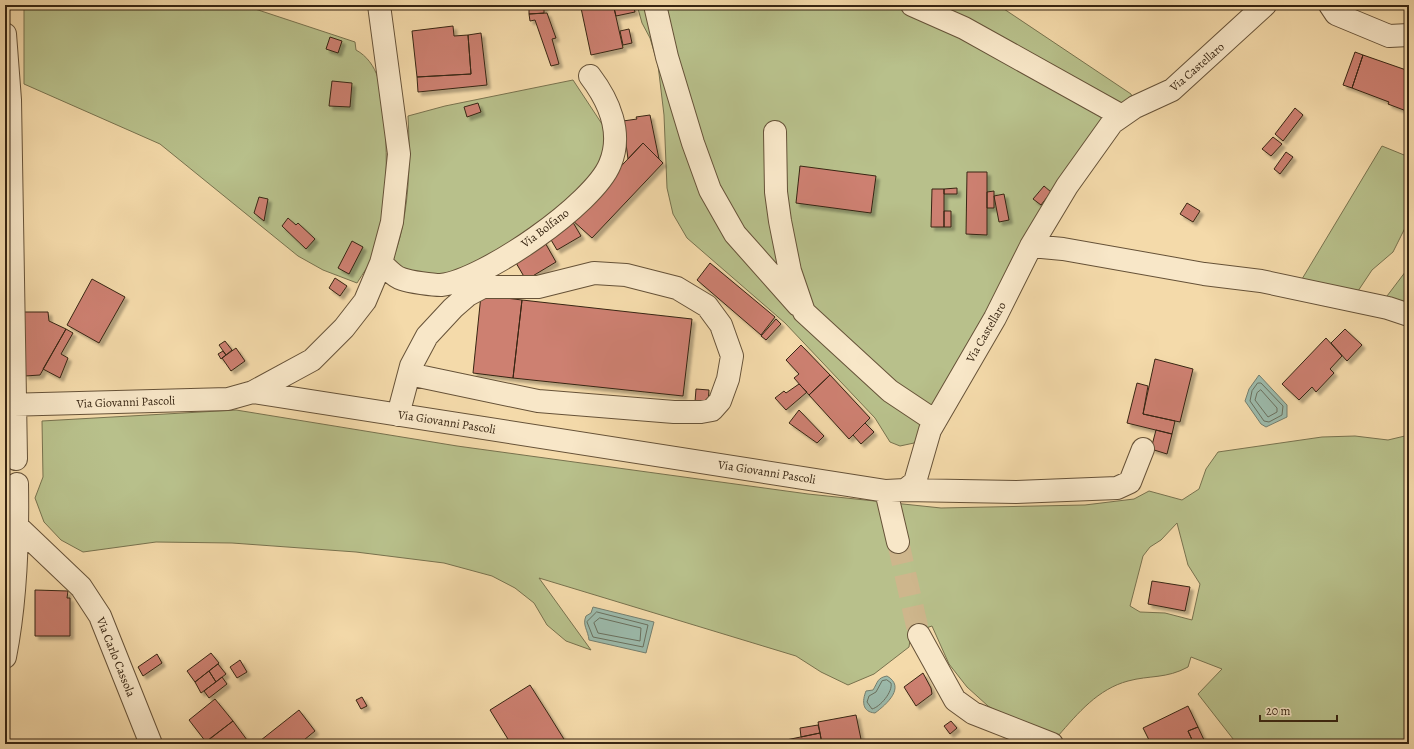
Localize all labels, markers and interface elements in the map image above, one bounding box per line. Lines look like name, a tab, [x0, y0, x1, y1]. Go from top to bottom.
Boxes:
street label: Via Castellaro	[1166, 39, 1228, 96]
street label: Via Bolfano	[517, 205, 572, 252]
street label: Via Castellaro	[962, 299, 1010, 366]
street label: Via Giovanni Pascoli	[75, 392, 176, 412]
street label: Via Giovanni Pascoli	[396, 406, 497, 438]
street label: Via Giovanni Pascoli	[716, 456, 817, 488]
street label: Via Carlo Cassola	[92, 614, 139, 700]
scale bar	[1260, 697, 1337, 723]
text: 20 m	[1266, 703, 1290, 719]

